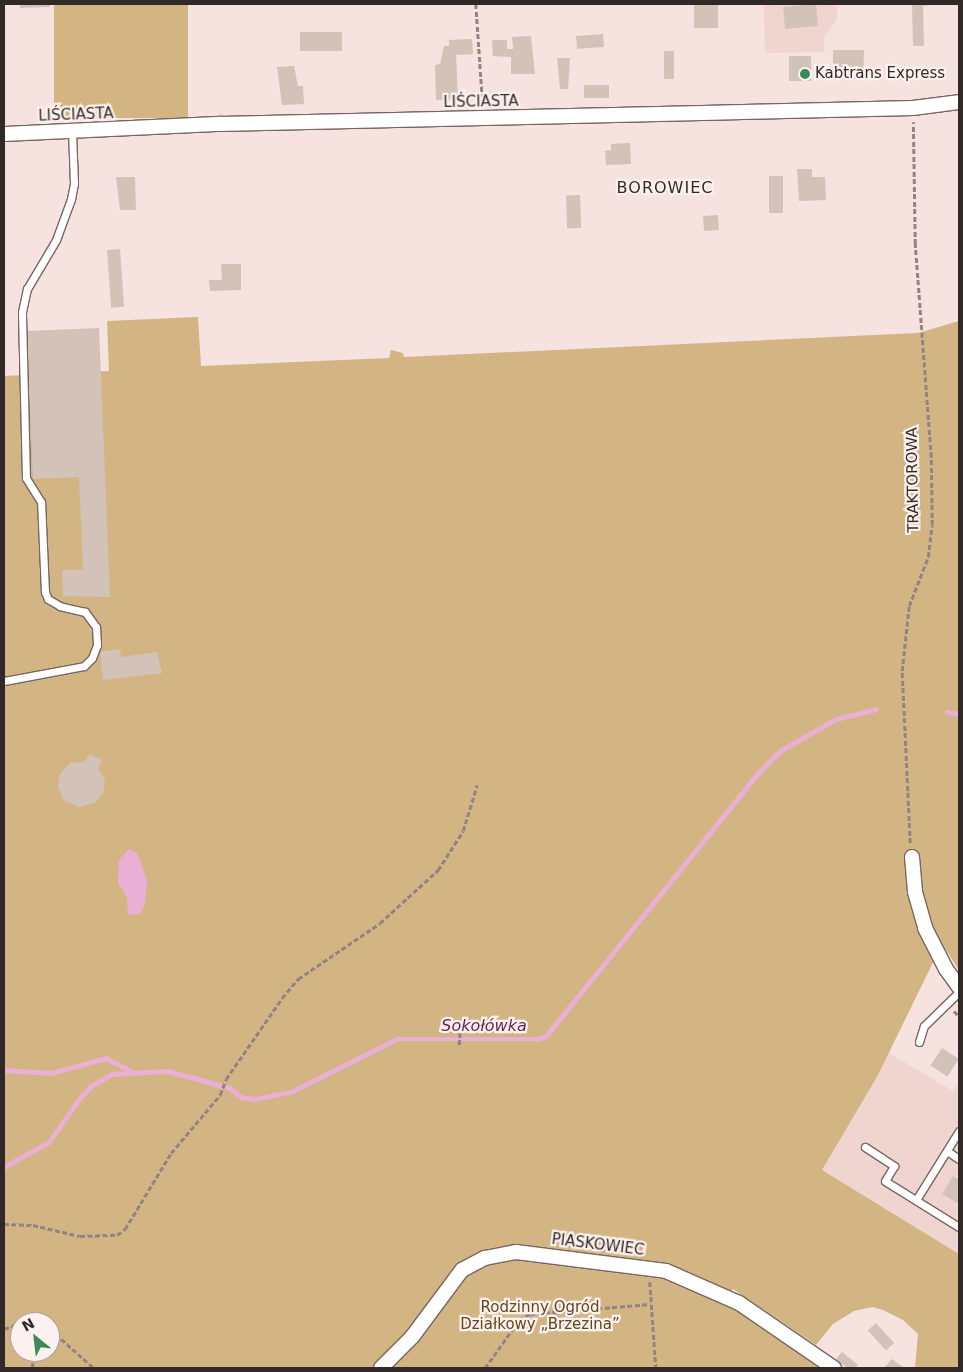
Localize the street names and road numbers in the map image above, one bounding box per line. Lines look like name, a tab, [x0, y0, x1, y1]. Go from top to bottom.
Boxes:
street label: LIŚCIASTA	[443, 92, 519, 112]
street label: LIŚCIASTA	[38, 105, 114, 125]
street label: TRAKTOROWA	[903, 427, 923, 533]
street label: PIASKOWIEC	[551, 1230, 645, 1260]

